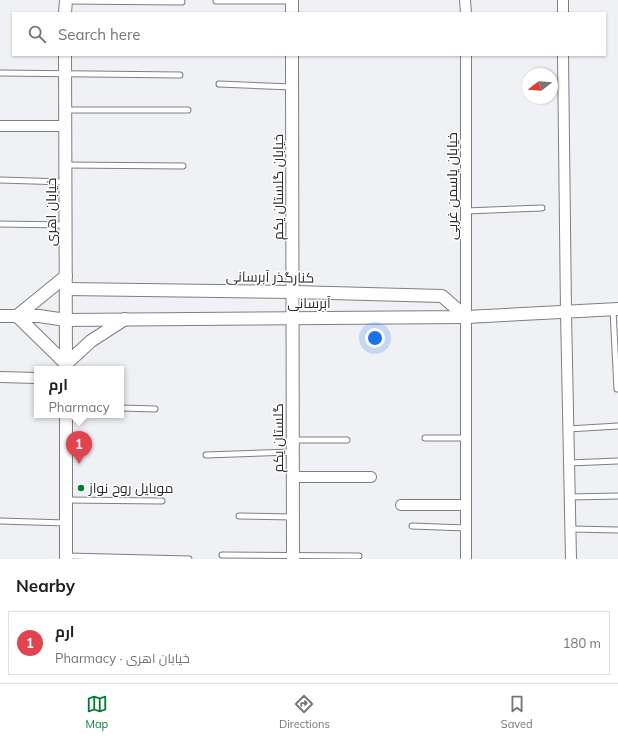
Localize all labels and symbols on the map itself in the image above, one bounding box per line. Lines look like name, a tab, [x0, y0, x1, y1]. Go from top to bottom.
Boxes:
north arrow	[522, 68, 558, 104]
street label: خیابان یاسمن غربی	[443, 132, 461, 240]
street label: خیابان گلستان یکم	[269, 134, 288, 240]
street label: خیابان اهری	[42, 178, 60, 246]
street label: کنارگذر آبرسانی	[226, 267, 314, 287]
street label: آبرسانی	[287, 294, 331, 312]
your location	[365, 328, 385, 348]
street label: گلستان یکم	[269, 403, 288, 473]
pin: 1	[66, 431, 92, 464]
place label: موبایل روح نواز	[88, 479, 174, 497]
marker: موبایل روح نواز	[76, 483, 86, 493]

